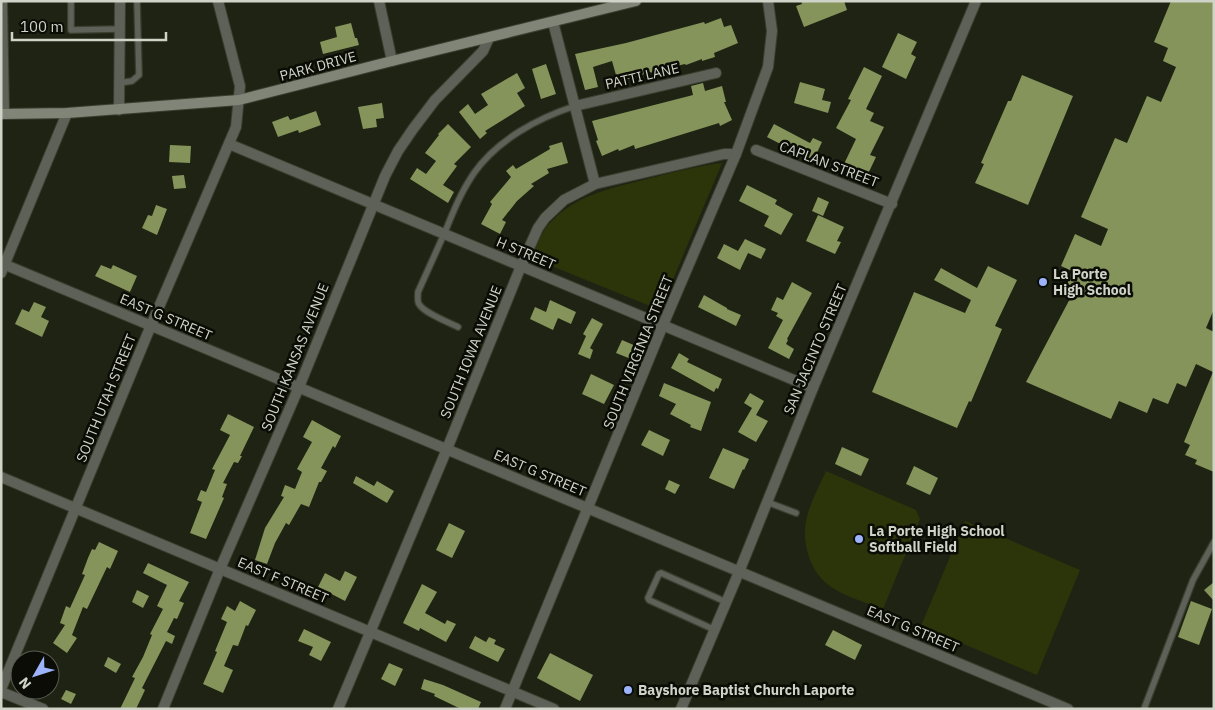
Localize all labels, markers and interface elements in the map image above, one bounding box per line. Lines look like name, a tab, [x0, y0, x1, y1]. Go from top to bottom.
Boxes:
scale bar	[12, 10, 166, 42]
text: 100 m	[20, 17, 64, 36]
street label: PARK DRIVE	[278, 47, 358, 85]
street label: PATTI LANE	[603, 59, 681, 93]
street label: CAPLAN STREET	[777, 137, 881, 191]
street label: H STREET	[494, 233, 558, 273]
place label: La Porte High School	[1053, 265, 1131, 299]
street label: SOUTH VIRGINIA STREET	[599, 273, 677, 431]
marker: La Porte High School	[1037, 276, 1049, 288]
street label: SOUTH KANSAS AVENUE	[257, 281, 333, 433]
street label: SAN JACINTO STREET	[779, 281, 851, 417]
street label: SOUTH IOWA AVENUE	[436, 283, 506, 421]
street label: EAST G STREET	[117, 289, 215, 345]
street label: SOUTH UTAH STREET	[72, 331, 140, 465]
street label: EAST G STREET	[491, 445, 589, 501]
place label: La Porte High School Softball Field	[869, 522, 1005, 556]
marker: La Porte High School Softball Field	[853, 533, 865, 545]
street label: EAST F STREET	[235, 553, 331, 607]
street label: EAST G STREET	[864, 601, 962, 657]
north arrow	[10, 650, 60, 700]
text: N	[15, 674, 35, 693]
place label: Bayshore Baptist Church Laporte	[638, 681, 854, 699]
marker: Bayshore Baptist Church Laporte	[622, 684, 634, 696]

